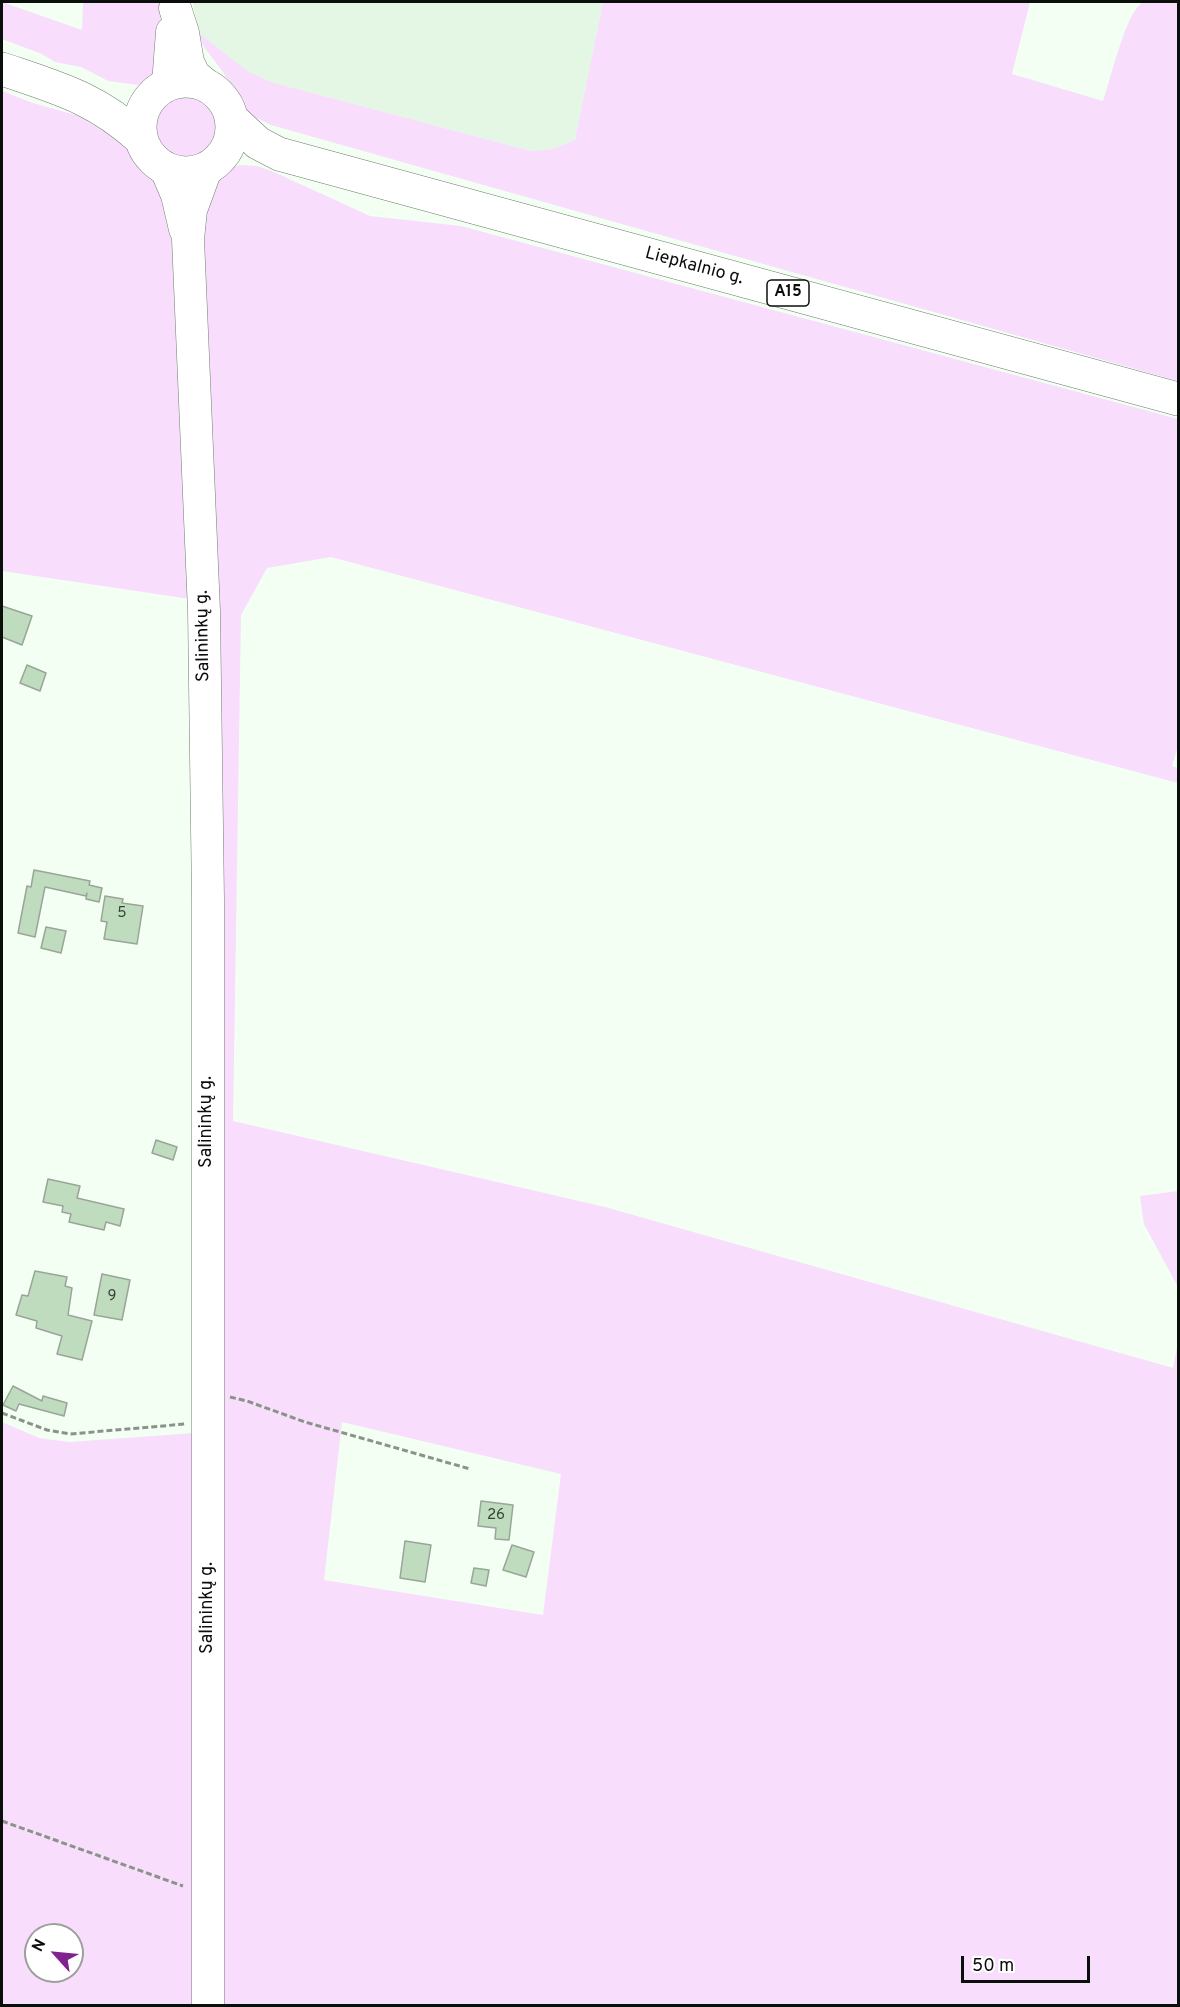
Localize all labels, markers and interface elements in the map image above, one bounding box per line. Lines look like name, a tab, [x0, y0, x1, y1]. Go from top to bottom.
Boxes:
street label: Liepkalnio g.	[642, 243, 746, 291]
road number: A15	[767, 280, 809, 306]
street label: Salininkų g.	[192, 590, 216, 682]
house number: 5	[117, 905, 127, 923]
street label: Salininkų g.	[196, 1076, 218, 1168]
house number: 9	[108, 1288, 116, 1306]
house number: 26	[487, 1507, 505, 1525]
street label: Salininkų g.	[197, 1562, 219, 1654]
north arrow	[24, 1923, 84, 1983]
text: N	[28, 1936, 51, 1955]
scale bar	[964, 1944, 1093, 1982]
text: 50 m	[972, 1955, 1014, 1978]

